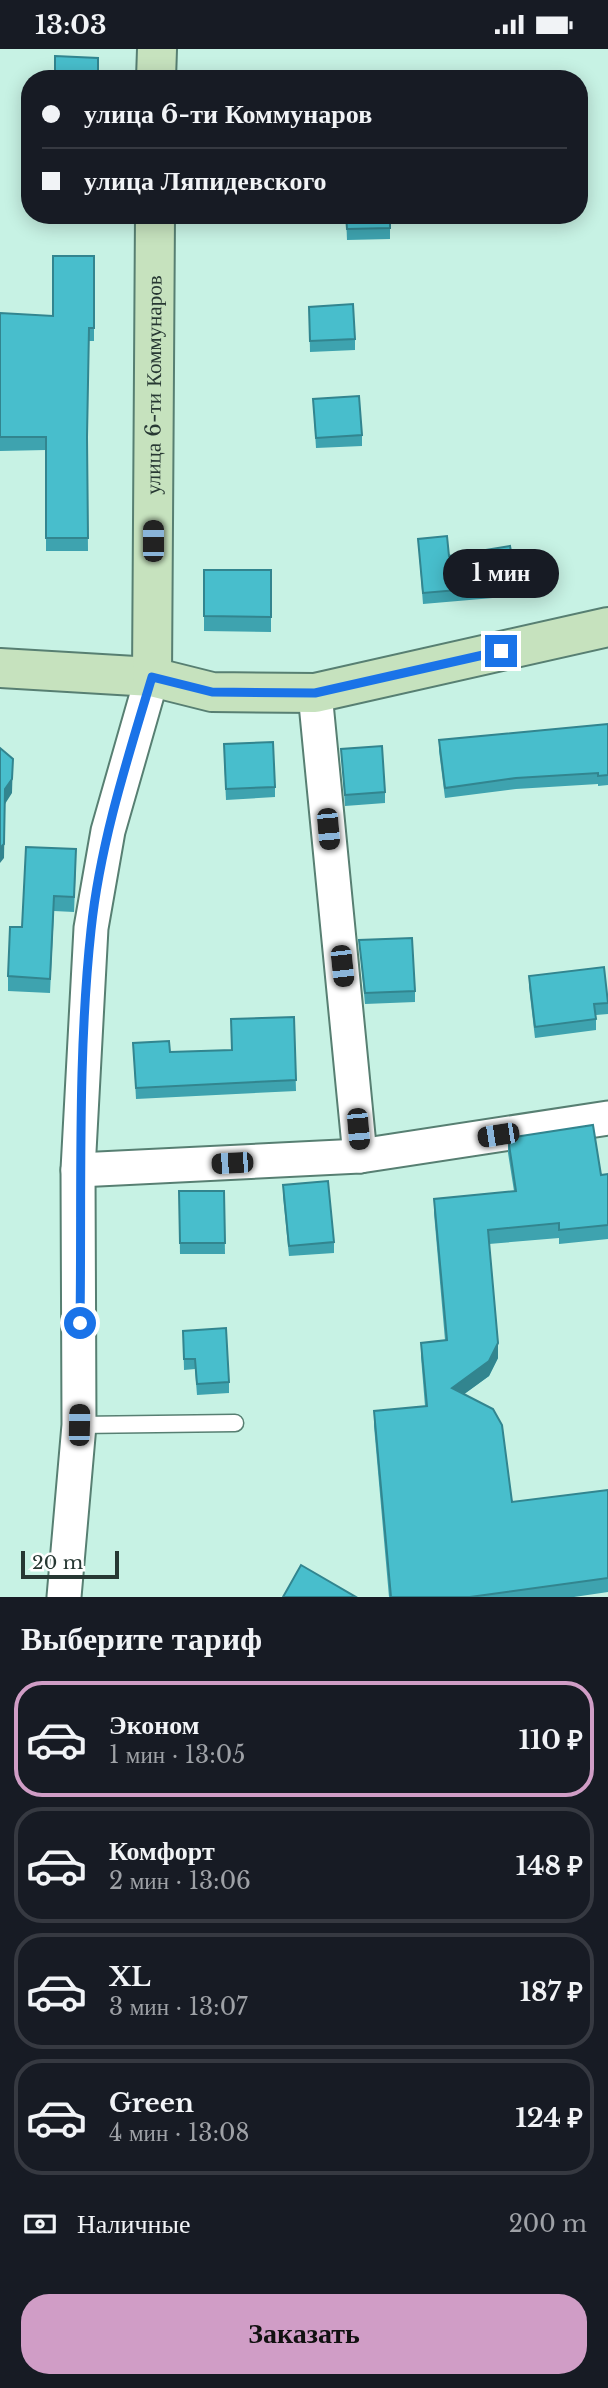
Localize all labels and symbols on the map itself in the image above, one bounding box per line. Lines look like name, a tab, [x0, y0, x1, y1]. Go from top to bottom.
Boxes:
street label: улица 6-ти Коммунаров	[140, 275, 168, 495]
car	[143, 520, 164, 562]
callout: 1 мин	[443, 549, 559, 599]
route end	[485, 635, 517, 667]
car	[316, 807, 341, 851]
car	[330, 944, 355, 988]
car	[346, 1107, 371, 1151]
car	[476, 1121, 521, 1149]
car	[211, 1151, 254, 1175]
route start	[64, 1307, 96, 1339]
car	[69, 1404, 90, 1446]
scale bar	[21, 1548, 119, 1580]

